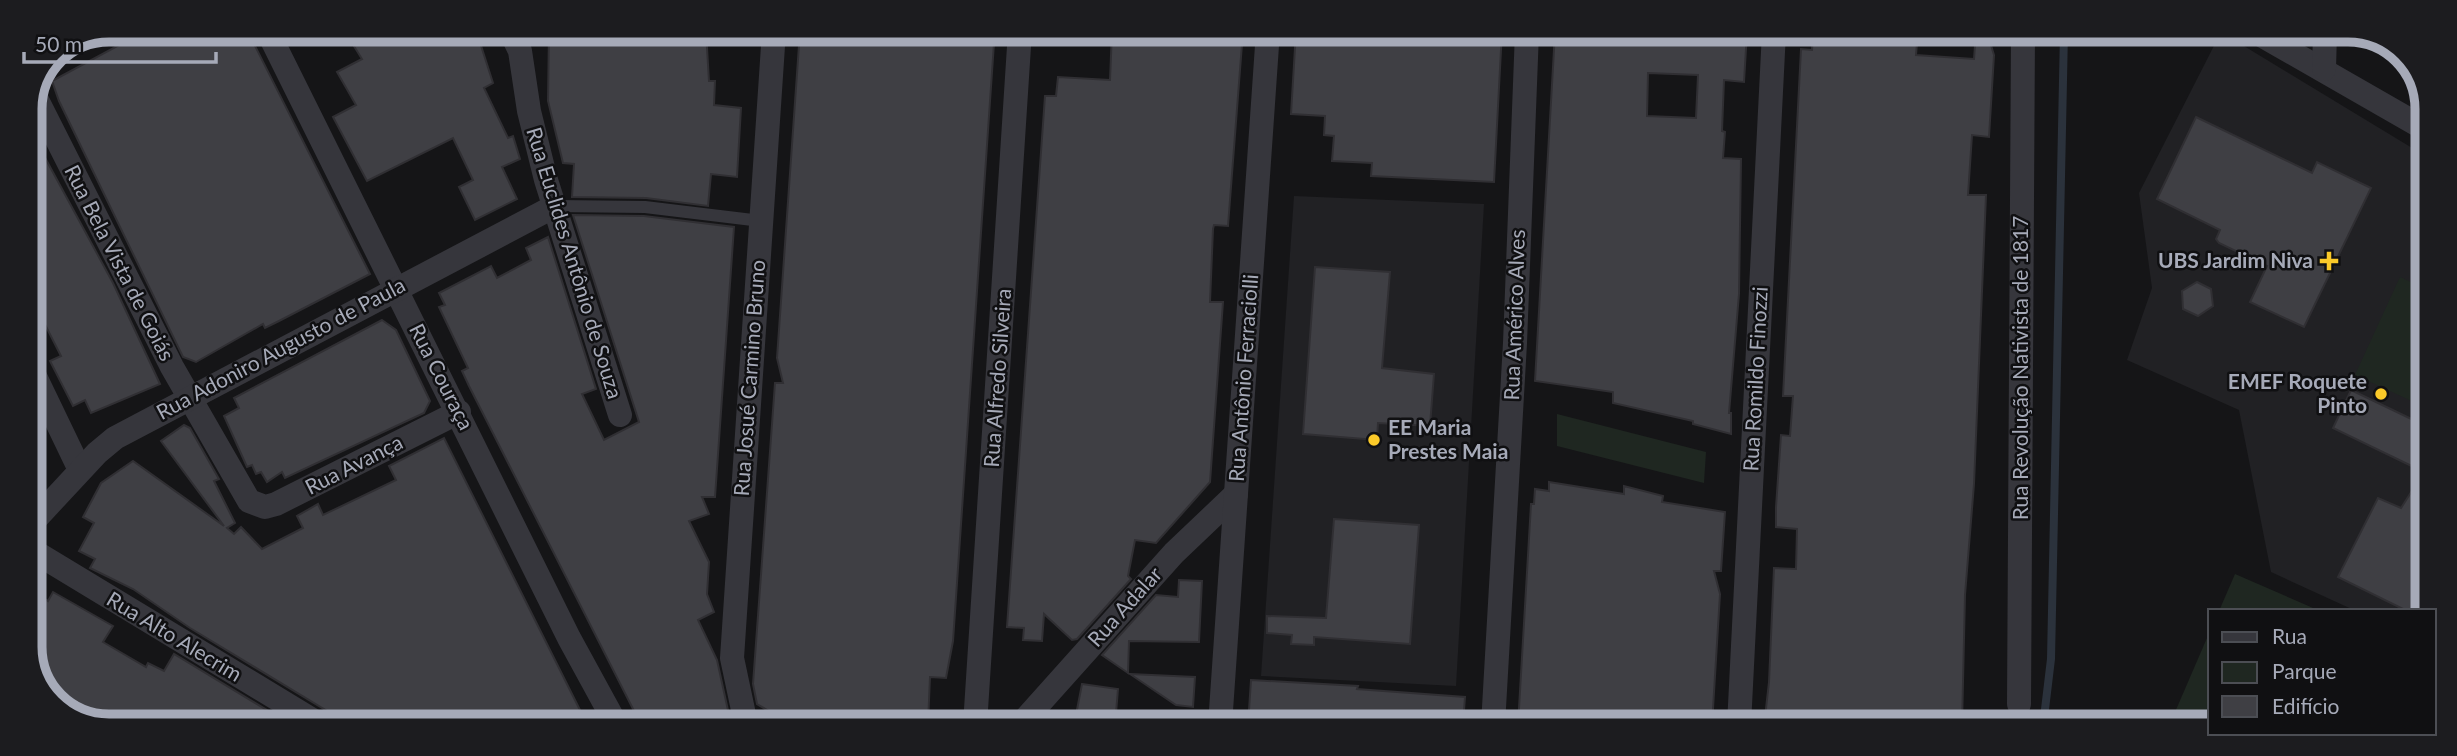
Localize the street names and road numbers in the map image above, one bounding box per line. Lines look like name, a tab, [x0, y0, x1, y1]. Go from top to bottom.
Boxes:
street label: Rua Euclides Antônio de Souza	[522, 124, 629, 401]
street label: Rua Bela Vista de Goiás	[60, 160, 181, 364]
street label: Rua Revolução Nativista de 1817	[2007, 216, 2032, 520]
street label: Rua Américo Alves	[1498, 229, 1529, 401]
street label: Rua Josué Carmino Bruno	[728, 259, 769, 497]
street label: Rua Adoniro Augusto de Paula	[152, 271, 409, 424]
street label: Rua Antônio Ferraciolli	[1223, 273, 1262, 483]
street label: Rua Romildo Finozzi	[1737, 286, 1772, 472]
street label: Rua Alfredo Silveira	[978, 288, 1015, 468]
street label: Rua Couraça	[405, 319, 480, 434]
street label: Rua Avança	[300, 428, 406, 499]
street label: Rua Adalar	[1082, 561, 1166, 651]
street label: Rua Alto Alecrim	[103, 586, 247, 686]

